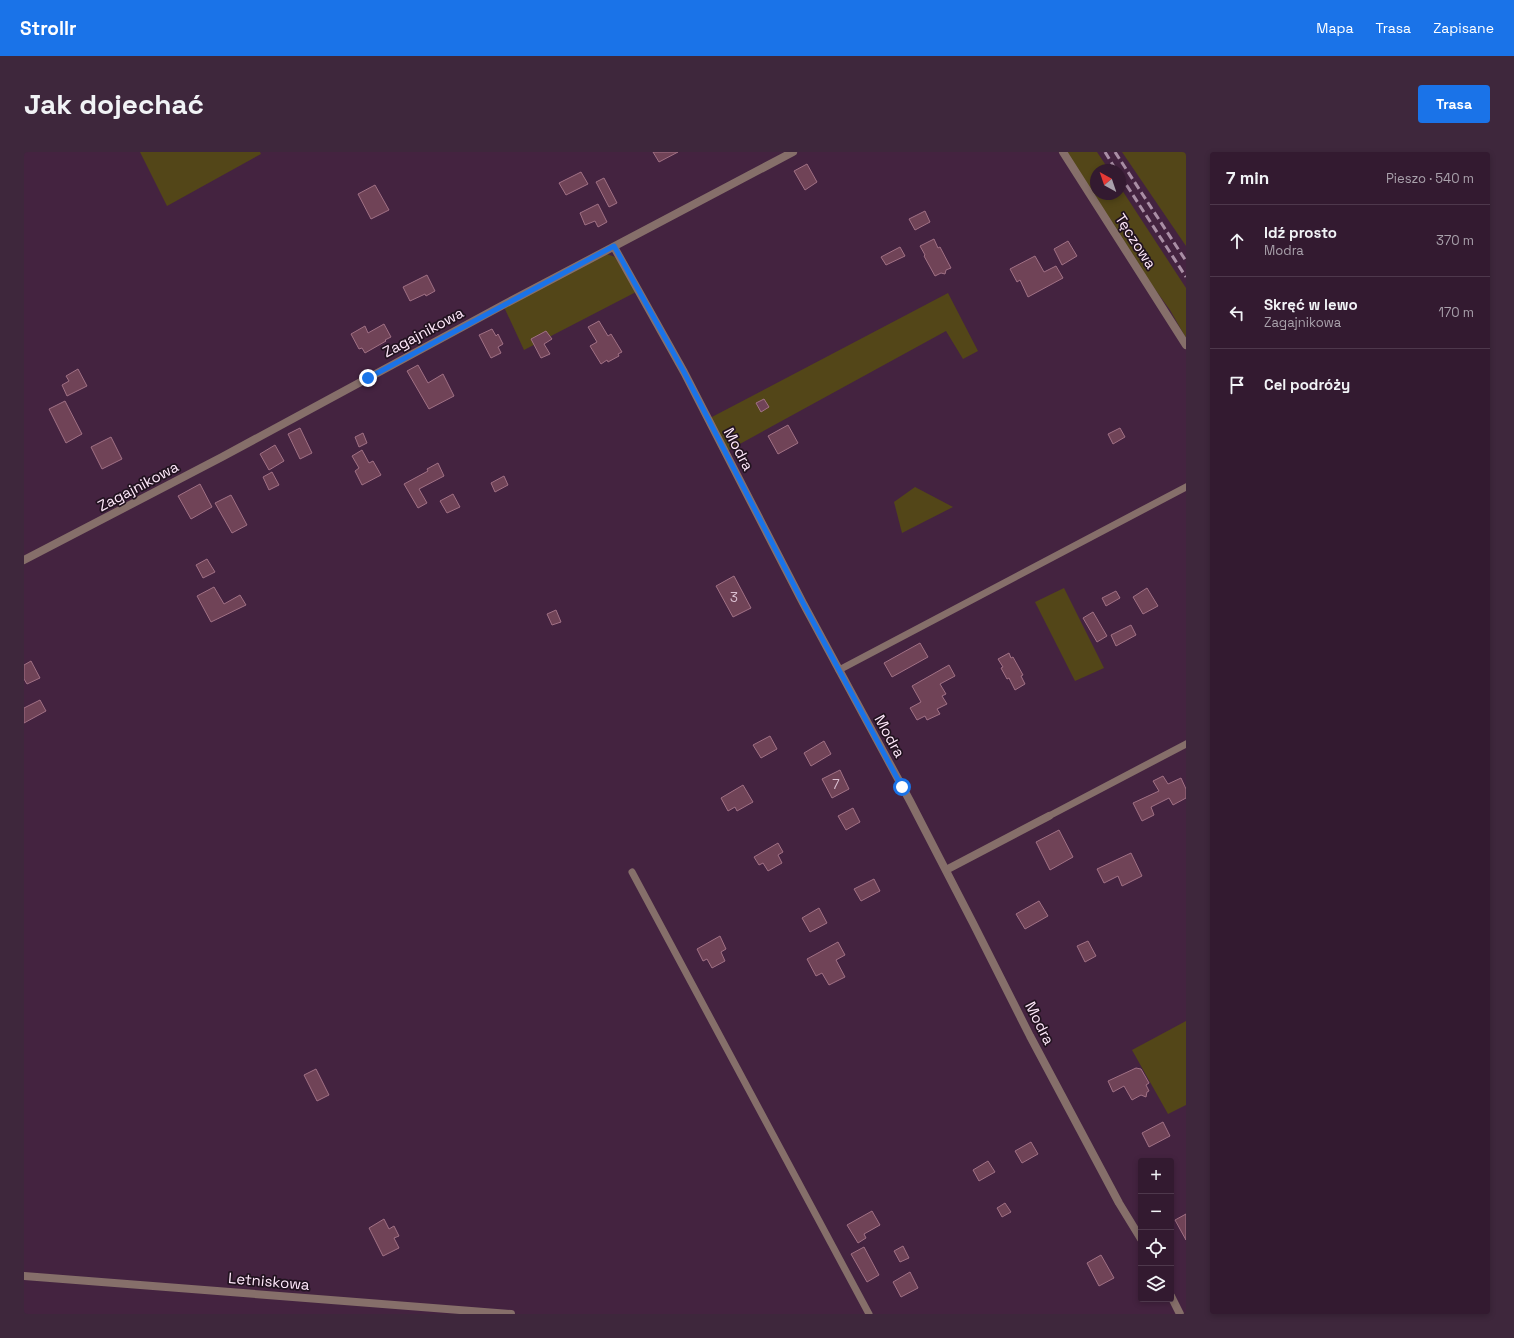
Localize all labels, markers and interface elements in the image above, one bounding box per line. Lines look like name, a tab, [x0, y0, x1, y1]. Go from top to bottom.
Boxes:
text: Strollr	[20, 16, 77, 41]
text: Mapa	[1316, 19, 1354, 37]
text: Trasa	[1376, 19, 1411, 37]
text: Zapisane	[1433, 19, 1494, 37]
button: Trasa	[1418, 85, 1490, 123]
text: Jak dojechać	[24, 86, 204, 122]
north arrow	[1090, 164, 1126, 200]
text: 7 min	[1226, 167, 1269, 189]
text: Pieszo · 540 m	[1386, 170, 1474, 187]
street label: Tęczowa	[1111, 210, 1161, 273]
text: Idź prosto	[1264, 223, 1337, 242]
icon: ahead	[1226, 230, 1248, 252]
text: 370 m	[1436, 232, 1474, 249]
text: Modra	[1264, 242, 1304, 259]
text: Skręć w lewo	[1264, 295, 1358, 314]
street label: Zagajnikowa	[379, 302, 467, 361]
icon: left	[1226, 302, 1248, 324]
text: 170 m	[1438, 304, 1474, 321]
text: Zagajnikowa	[1264, 314, 1341, 331]
route end	[359, 369, 377, 387]
icon: arrive	[1226, 374, 1248, 396]
text: Cel podróży	[1264, 375, 1350, 394]
street label: Modra	[720, 424, 758, 474]
street label: Zagajnikowa	[94, 456, 182, 515]
house number: 3	[730, 589, 738, 606]
street label: Modra	[871, 711, 910, 761]
house number: 7	[832, 776, 840, 793]
route start	[893, 778, 911, 796]
street label: Modra	[1021, 998, 1059, 1048]
map controls	[1138, 1158, 1174, 1302]
button: +	[1138, 1158, 1174, 1194]
button: −	[1138, 1194, 1174, 1230]
button: locate	[1138, 1230, 1174, 1266]
button: layers	[1138, 1266, 1174, 1302]
street label: Letniskowa	[227, 1268, 311, 1294]

